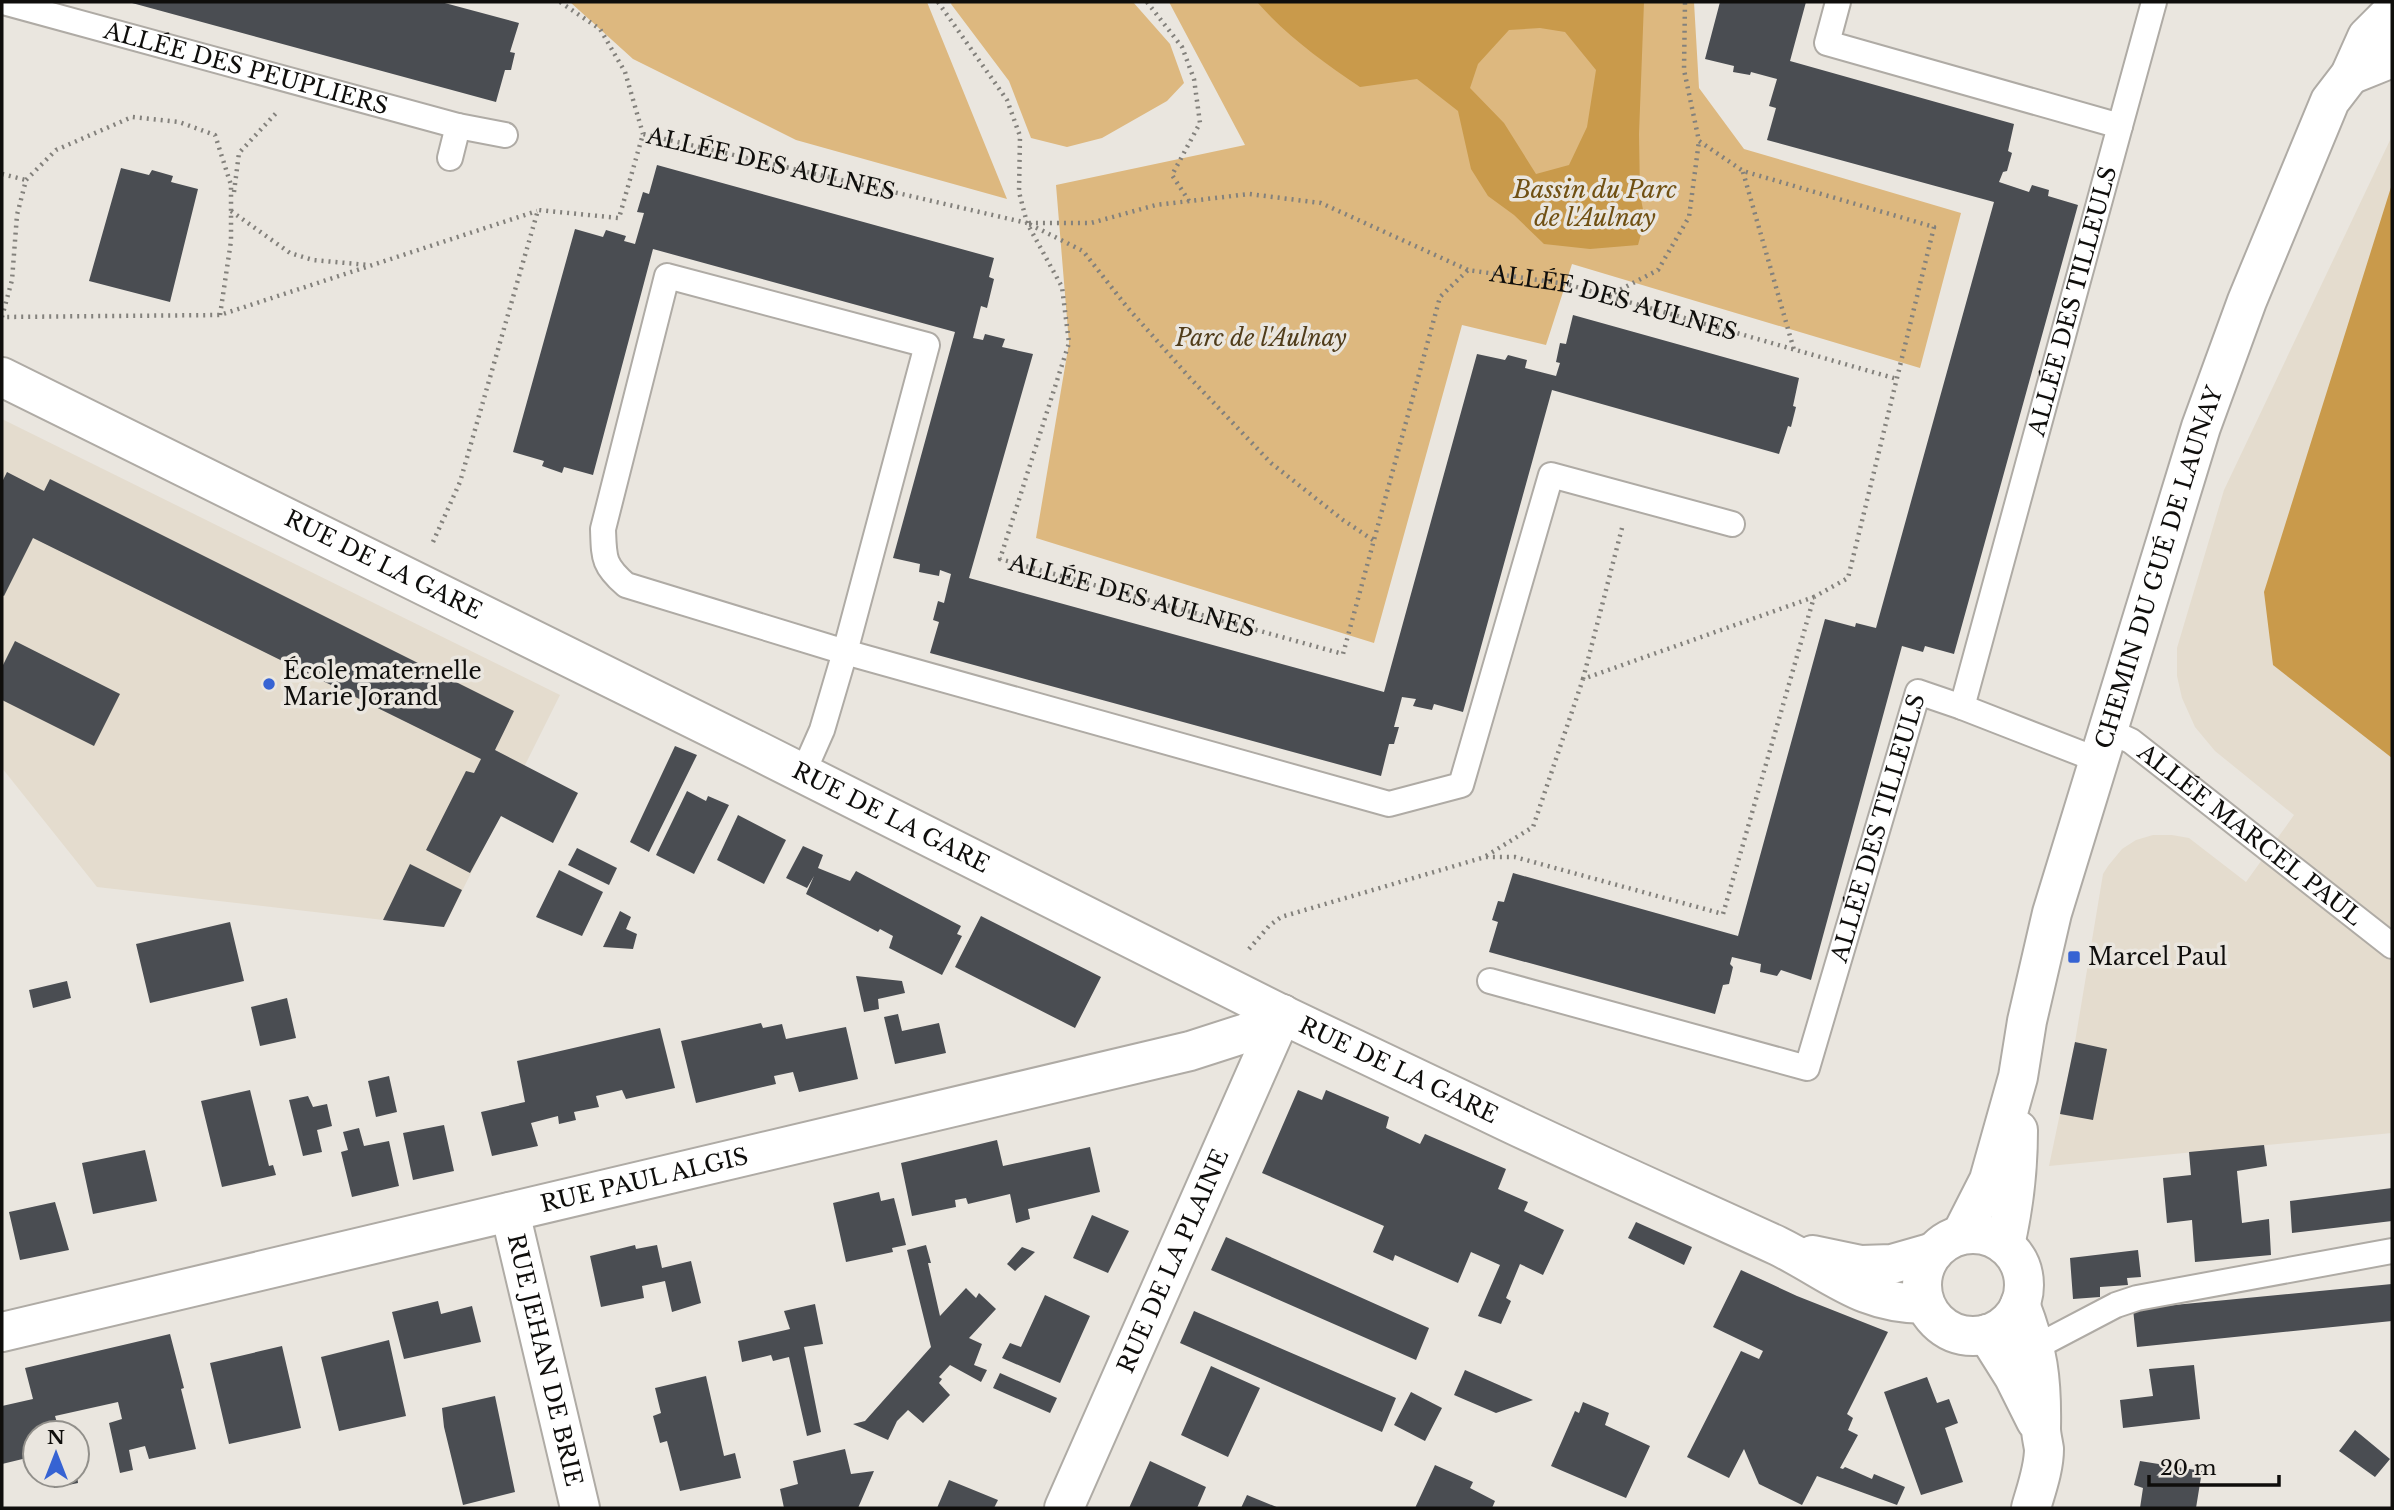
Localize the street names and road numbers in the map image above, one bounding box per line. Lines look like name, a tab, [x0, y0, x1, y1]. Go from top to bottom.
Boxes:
street label: ALLÉE DES PEUPLIERS	[100, 16, 391, 120]
street label: ALLÉE DES AULNES	[643, 121, 898, 206]
street label: ALLÉE DES TILLEULS	[2022, 163, 2122, 440]
street label: ALLÉE DES AULNES	[1487, 259, 1741, 346]
street label: CHEMIN DU GUÉ DE LAUNAY	[2089, 382, 2229, 752]
street label: RUE DE LA GARE	[280, 504, 487, 625]
street label: ALLÉE DES AULNES	[1005, 548, 1258, 643]
street label: ALLÉE DES TILLEULS	[1825, 691, 1931, 966]
street label: ALLÉE MARCEL PAUL	[2132, 737, 2368, 932]
street label: RUE DE LA GARE	[788, 756, 994, 879]
street label: RUE DE LA GARE	[1295, 1011, 1502, 1129]
street label: RUE PAUL ALGIS	[538, 1142, 751, 1218]
street label: RUE DE LA PLAINE	[1111, 1145, 1235, 1377]
street label: RUE JEHAN DE BRIE	[502, 1231, 588, 1489]

